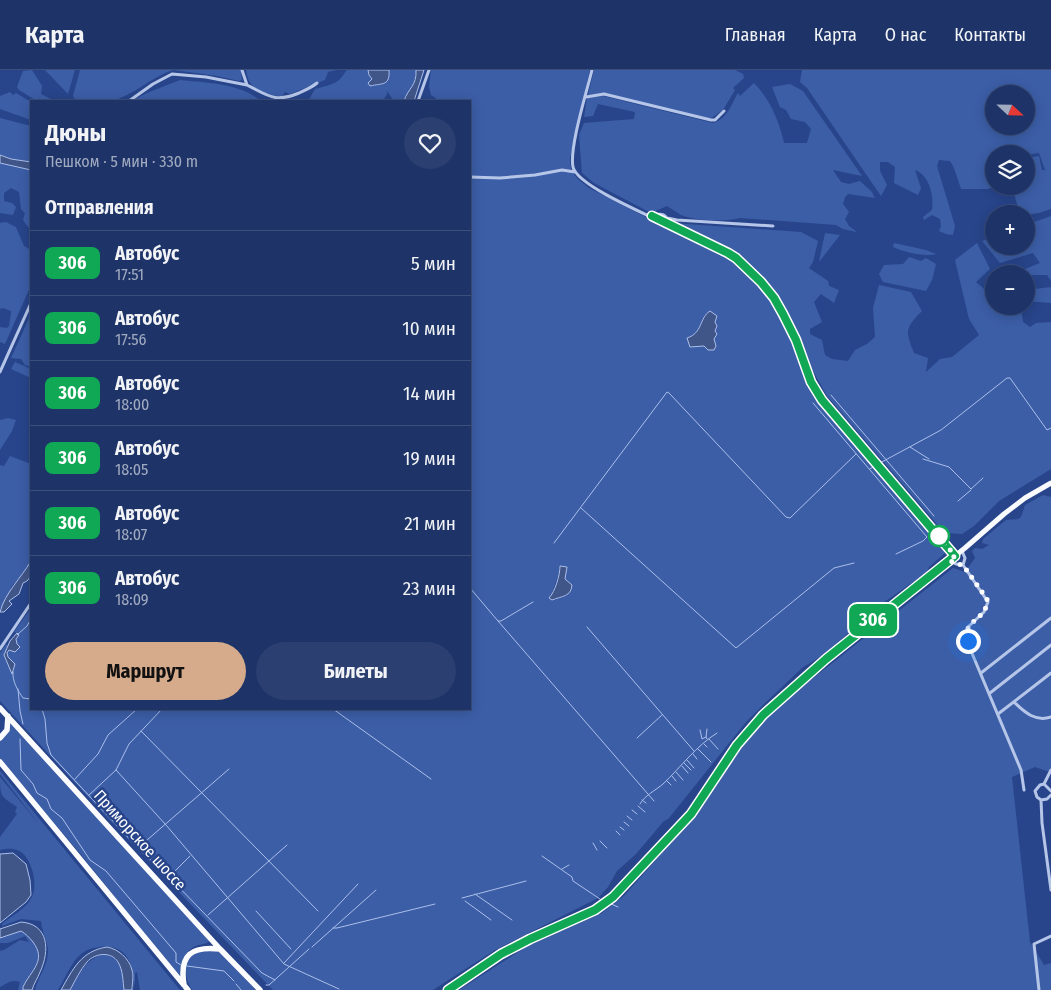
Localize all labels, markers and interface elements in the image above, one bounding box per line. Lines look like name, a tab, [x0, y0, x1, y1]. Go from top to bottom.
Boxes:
text: Карта	[25, 21, 84, 49]
text: Главная	[725, 24, 786, 46]
text: Карта	[814, 24, 857, 46]
text: О нас	[885, 24, 926, 46]
text: Контакты	[954, 24, 1026, 46]
north arrow	[985, 85, 1035, 135]
map controls	[985, 85, 1035, 315]
button: heart	[404, 117, 456, 169]
text: Дюны	[45, 119, 106, 147]
button: layers	[985, 145, 1035, 195]
text: Пешком · 5 мин · 330 m	[45, 152, 198, 171]
text: Отправления	[45, 196, 154, 219]
button: +	[985, 205, 1035, 255]
text: Автобус	[115, 242, 179, 265]
text: 306	[59, 252, 86, 274]
text: 5 мин	[411, 252, 456, 275]
text: 17:51	[115, 265, 144, 284]
button: −	[985, 265, 1035, 315]
text: Автобус	[115, 307, 179, 330]
text: 306	[59, 317, 86, 339]
text: 10 мин	[402, 317, 456, 340]
text: 17:56	[115, 330, 146, 349]
text: Автобус	[115, 372, 179, 395]
text: 306	[59, 382, 86, 404]
text: 14 мин	[403, 382, 456, 405]
text: 18:00	[115, 395, 149, 414]
text: Автобус	[115, 437, 179, 460]
text: 306	[59, 447, 86, 469]
text: 19 мин	[403, 447, 456, 470]
text: 18:05	[115, 460, 148, 479]
text: Автобус	[115, 502, 179, 525]
text: 306	[59, 512, 86, 534]
text: 21 мин	[404, 512, 456, 535]
text: 18:07	[115, 525, 147, 544]
unlabelled marker	[928, 525, 950, 547]
text: Автобус	[115, 567, 179, 590]
text: 306	[59, 577, 86, 599]
text: 23 мин	[403, 577, 456, 600]
text: 18:09	[115, 590, 149, 609]
line badge: 306	[844, 604, 902, 636]
text: 306	[859, 609, 887, 631]
your location	[956, 629, 981, 654]
button: Маршрут	[45, 642, 246, 700]
button: Билеты	[256, 642, 456, 700]
street label: Приморское шоссе	[90, 786, 190, 894]

